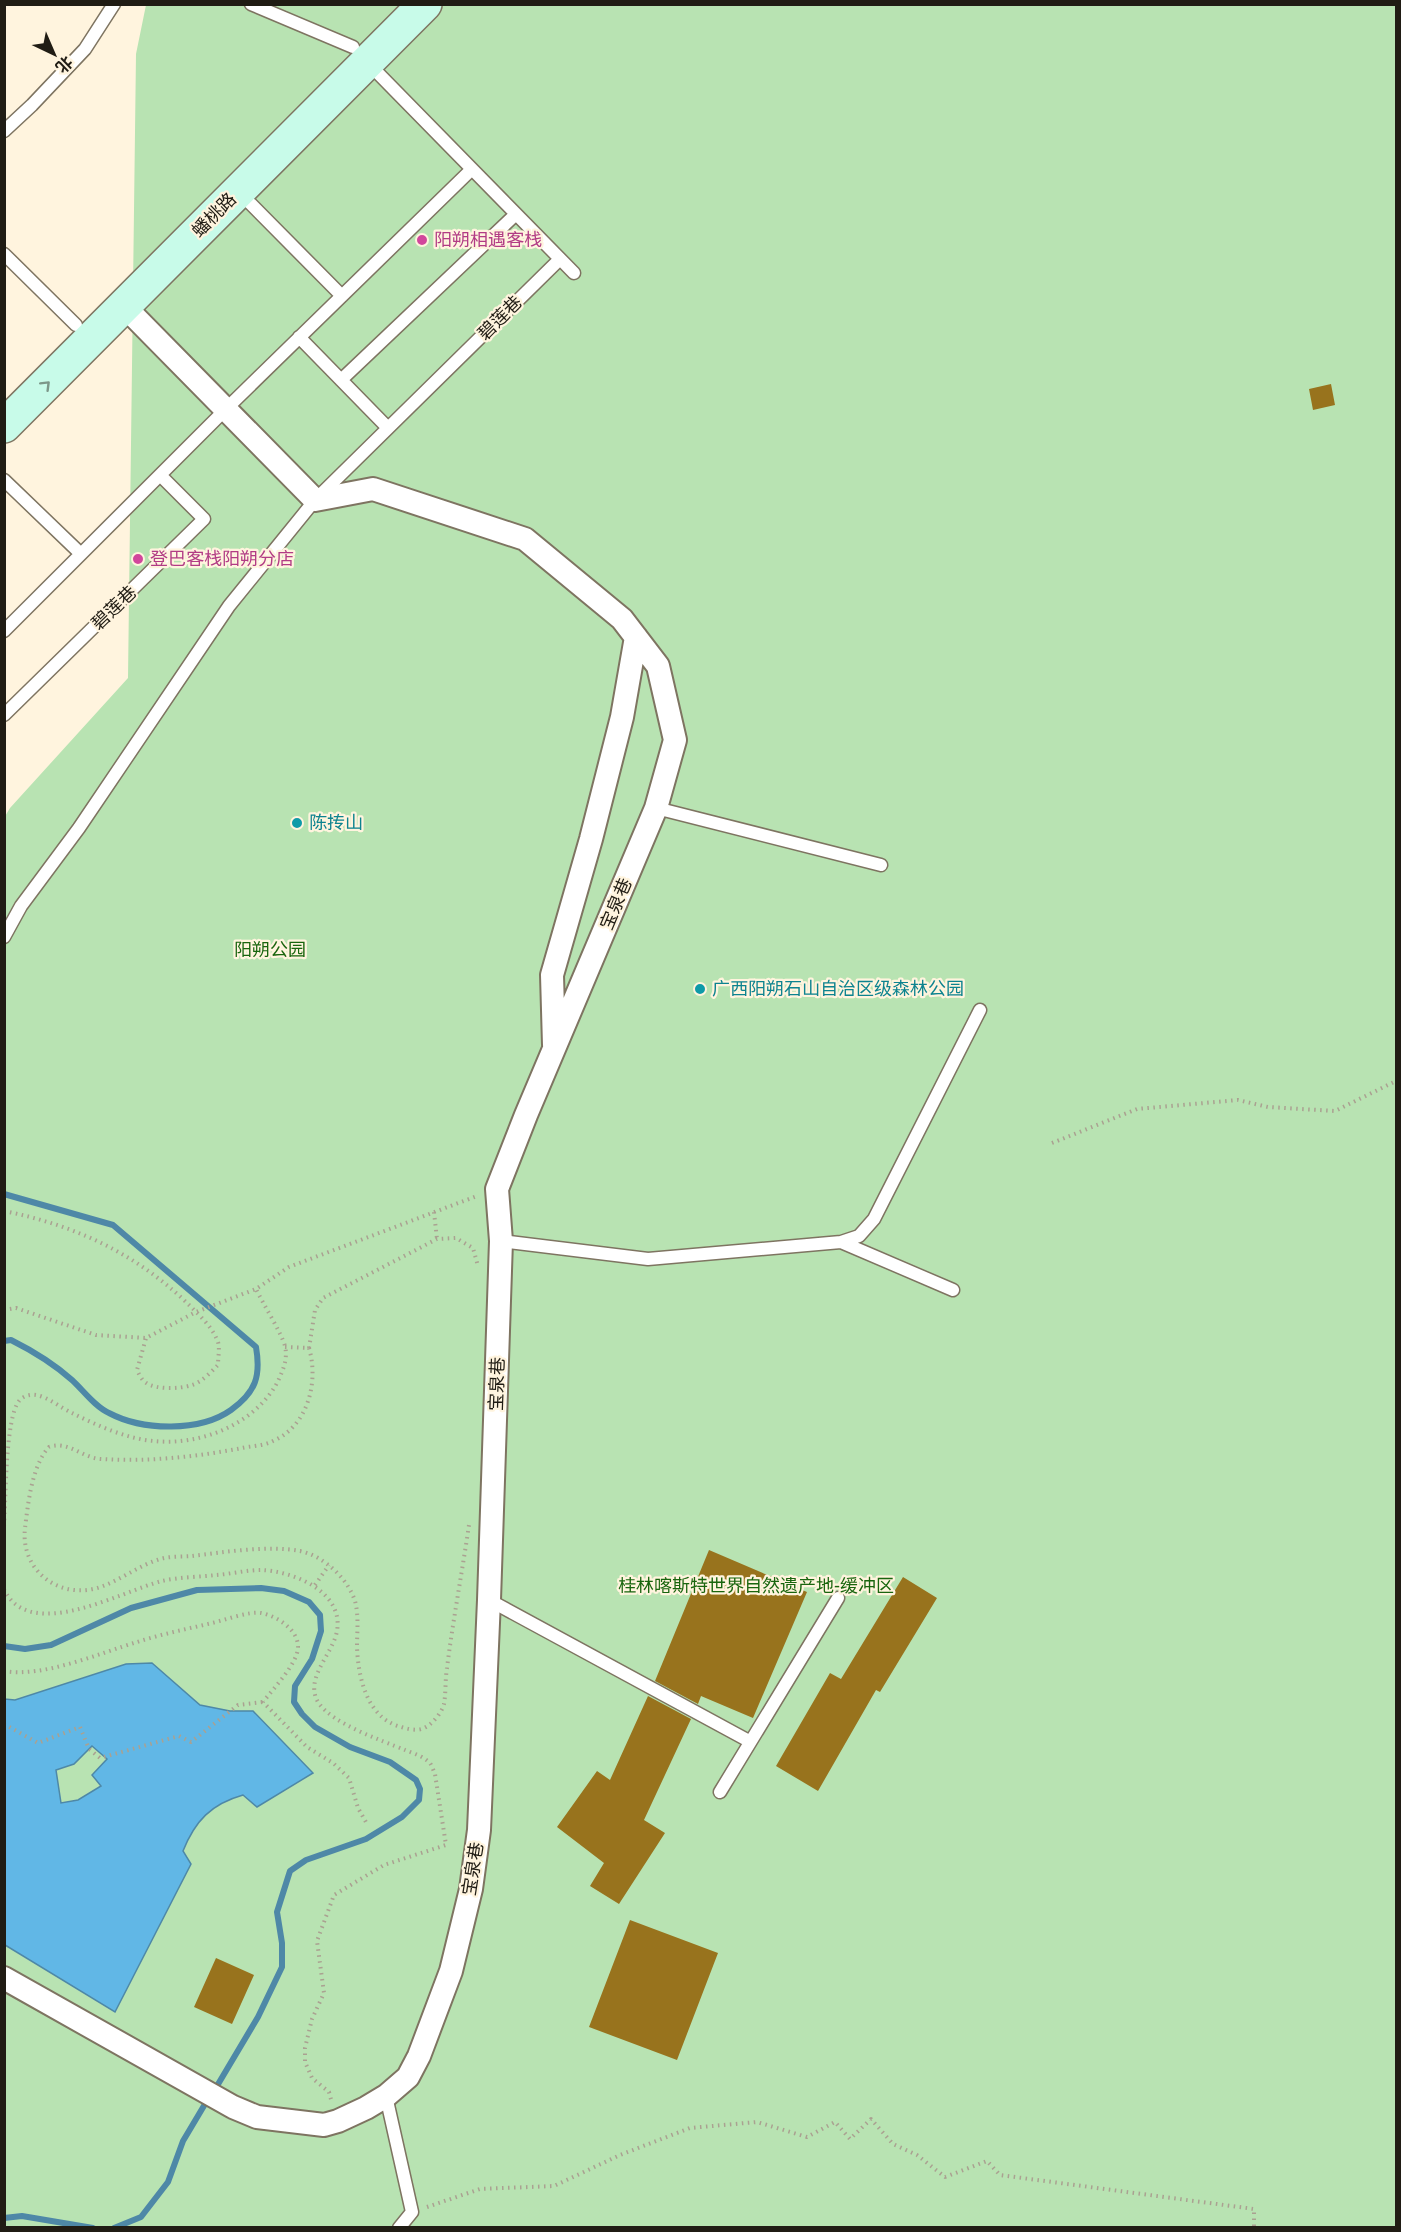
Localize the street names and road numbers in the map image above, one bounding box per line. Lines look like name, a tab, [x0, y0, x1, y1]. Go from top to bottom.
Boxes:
street label: 蟠桃路	[188, 189, 240, 241]
street label: 碧莲巷	[474, 292, 526, 344]
street label: 碧莲巷	[88, 582, 140, 634]
street label: 宝泉巷	[596, 875, 636, 933]
street label: 宝泉巷	[486, 1357, 508, 1411]
street label: 宝泉巷	[459, 1841, 487, 1897]

